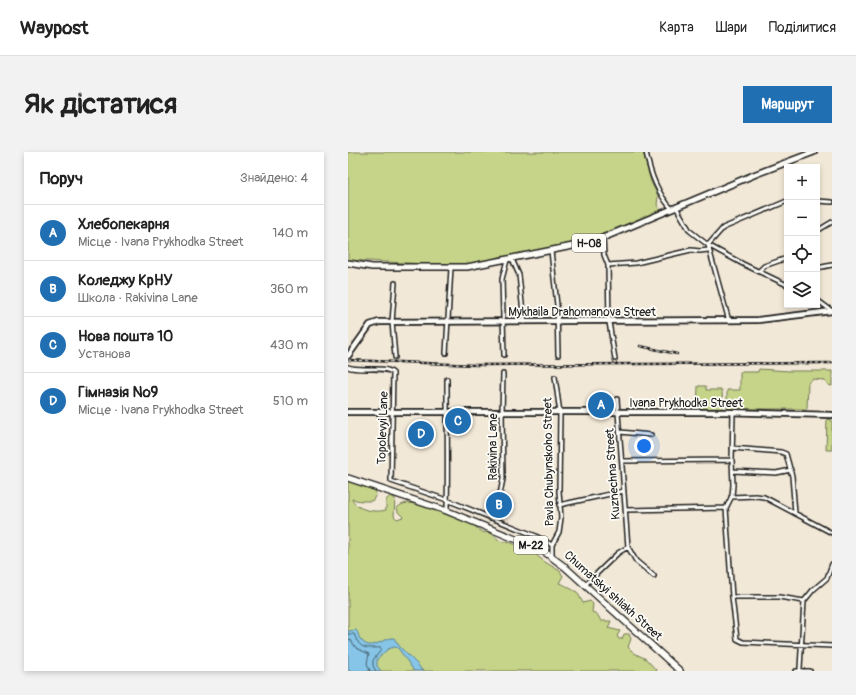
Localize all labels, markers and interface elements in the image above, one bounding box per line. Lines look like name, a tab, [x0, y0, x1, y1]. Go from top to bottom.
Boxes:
text: Waypost	[20, 16, 89, 40]
text: Карта	[659, 19, 694, 36]
text: Шари	[716, 19, 747, 36]
text: Поділитися	[769, 19, 836, 36]
button: Маршрут	[743, 86, 832, 123]
text: Як дістатися	[24, 87, 177, 122]
map controls	[784, 164, 820, 308]
button: +	[784, 164, 820, 200]
text: Поруч	[40, 168, 83, 189]
text: Знайдено: 4	[240, 170, 308, 186]
button: −	[784, 200, 820, 236]
text: Хлебопекарня	[78, 215, 169, 234]
text: A	[49, 225, 57, 241]
text: 140 m	[272, 225, 308, 241]
text: Місце · Ivana Prykhodka Street	[78, 234, 244, 250]
road number: Н-08	[572, 234, 606, 252]
button: locate	[784, 236, 820, 272]
text: Коледжу КрНУ	[78, 271, 172, 290]
button: layers	[784, 272, 820, 308]
text: B	[49, 281, 57, 297]
text: 360 m	[270, 281, 308, 297]
text: Школа · Rakivina Lane	[78, 290, 198, 306]
street label: Mykhaila Drahomanova Street	[508, 305, 656, 320]
text: Нова пошта 10	[78, 327, 173, 346]
text: C	[49, 337, 57, 353]
text: 430 m	[270, 337, 308, 353]
text: Установа	[78, 346, 131, 362]
text: Гімназія №9	[78, 383, 158, 402]
pin: A	[588, 390, 614, 420]
street label: Topolevyi Lane	[374, 391, 392, 465]
text: D	[49, 393, 57, 409]
text: 510 m	[273, 393, 308, 409]
street label: Ivana Prykhodka Street	[629, 396, 743, 411]
street label: Pavla Chubynskoho Street	[540, 397, 558, 527]
text: Місце · Ivana Prykhodka Street	[78, 402, 244, 418]
pin: C	[445, 406, 471, 436]
street label: Rakivina Lane	[486, 413, 501, 481]
pin: D	[408, 419, 434, 449]
street label: Kuznechna Street	[602, 428, 624, 520]
your location	[634, 436, 654, 456]
pin: B	[486, 490, 512, 520]
road number: М-22	[514, 536, 548, 554]
street label: Chumatskyi shliakh Street	[561, 548, 665, 644]

